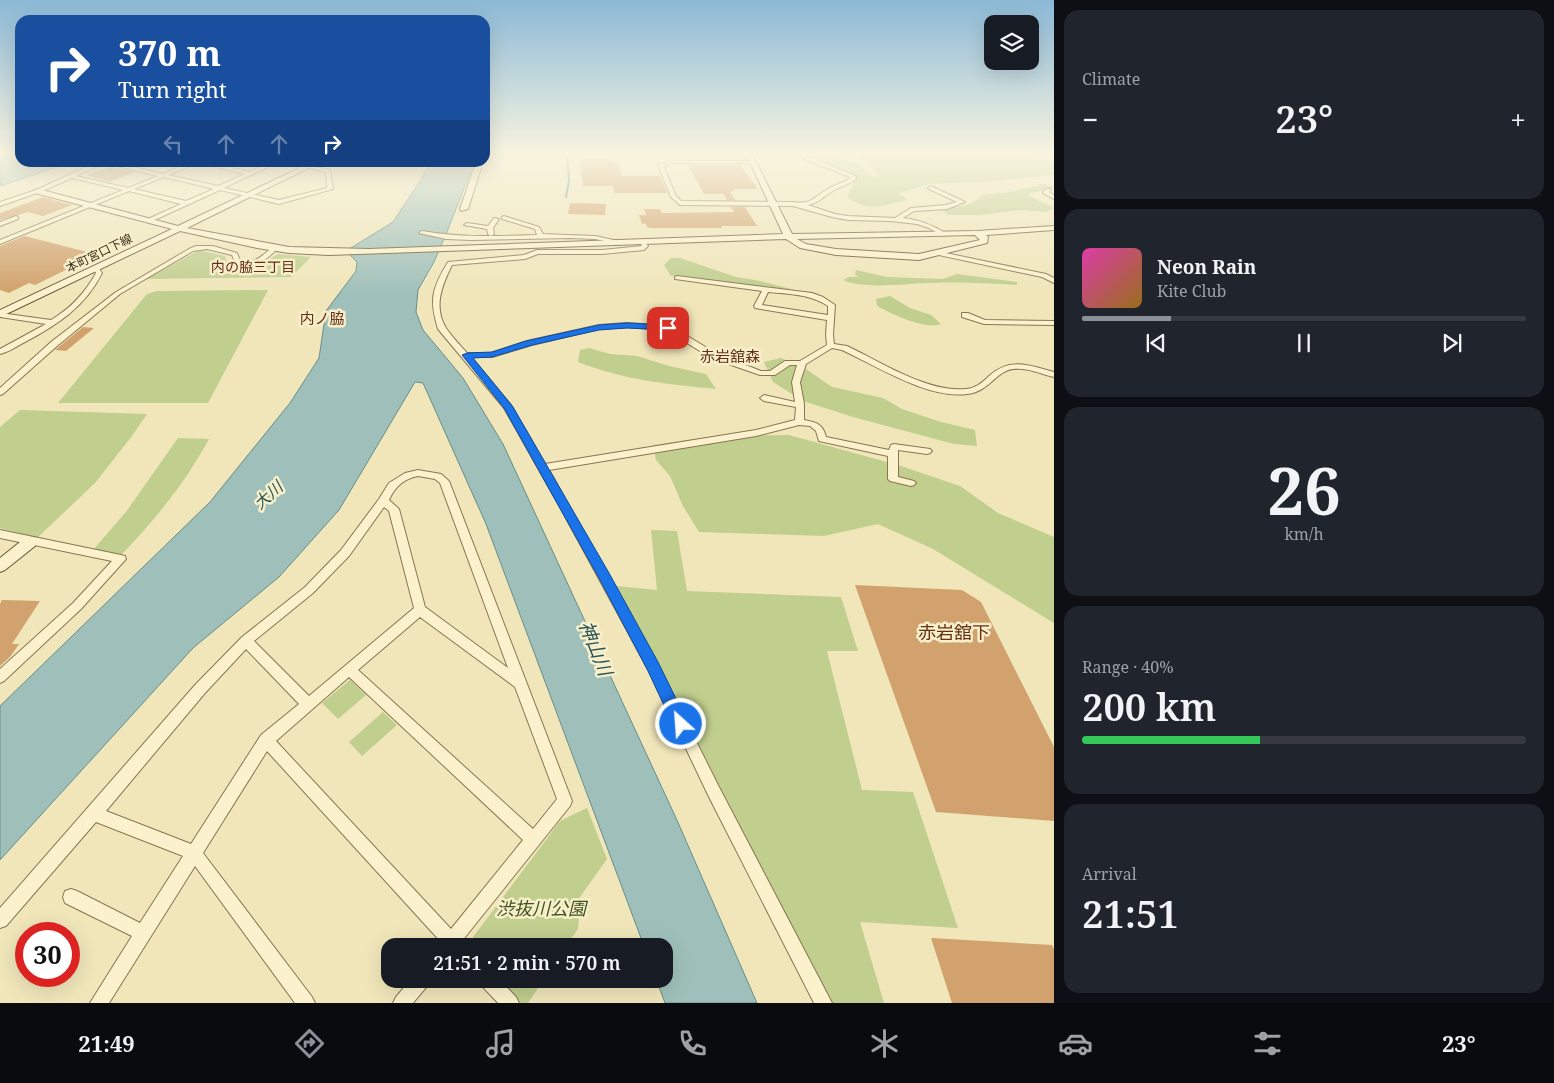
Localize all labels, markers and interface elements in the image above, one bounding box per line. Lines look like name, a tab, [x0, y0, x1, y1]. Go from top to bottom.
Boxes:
map controls	[984, 15, 1039, 70]
button: layers	[984, 15, 1039, 70]
text: 370 m	[118, 29, 221, 76]
icon: right	[35, 35, 100, 100]
text: Climate	[1082, 68, 1140, 90]
text: Turn right	[118, 74, 227, 104]
text: 23°	[1275, 92, 1333, 144]
text: −	[1082, 100, 1098, 138]
text: +	[1510, 100, 1526, 138]
icon: left	[159, 130, 187, 158]
icon: ahead	[212, 130, 240, 158]
icon: ahead	[265, 130, 293, 158]
icon: right	[318, 130, 346, 158]
street label: 本町宮口下線	[63, 230, 135, 276]
text: Neon Rain	[1157, 254, 1256, 280]
district label: 内の脇三丁目	[211, 257, 295, 276]
text: Kite Club	[1157, 280, 1226, 302]
pin	[647, 307, 689, 349]
district label: 内ノ脇	[299, 308, 345, 328]
icon: arrive	[654, 314, 682, 342]
icon: previous	[1142, 329, 1170, 357]
icon: pause	[1290, 329, 1318, 357]
icon: next	[1438, 329, 1466, 357]
district label: 赤岩舘森	[700, 346, 760, 366]
text: 26	[1267, 446, 1341, 534]
water label: 大川	[249, 475, 289, 514]
text: km/h	[1284, 523, 1324, 545]
water label: 神山川	[573, 617, 619, 681]
district label: 赤岩舘下	[918, 620, 990, 644]
text: Range · 40%	[1082, 656, 1174, 678]
text: 200 km	[1082, 680, 1216, 732]
position arrow	[654, 697, 706, 749]
text: Arrival	[1082, 863, 1137, 885]
text: 21:51	[1082, 887, 1179, 939]
park label: 渋抜川公園	[496, 896, 589, 920]
speed limit sign: 30	[15, 922, 80, 987]
text: 21:51 · 2 min · 570 m	[433, 950, 621, 976]
icon: directions	[292, 1026, 327, 1061]
icon: music	[483, 1026, 518, 1061]
icon: phone	[675, 1026, 710, 1061]
icon: climate	[867, 1026, 902, 1061]
icon: car	[1058, 1026, 1093, 1061]
icon: filters	[1250, 1026, 1285, 1061]
text: 21:49	[78, 1028, 135, 1058]
text: 23°	[1442, 1028, 1476, 1058]

